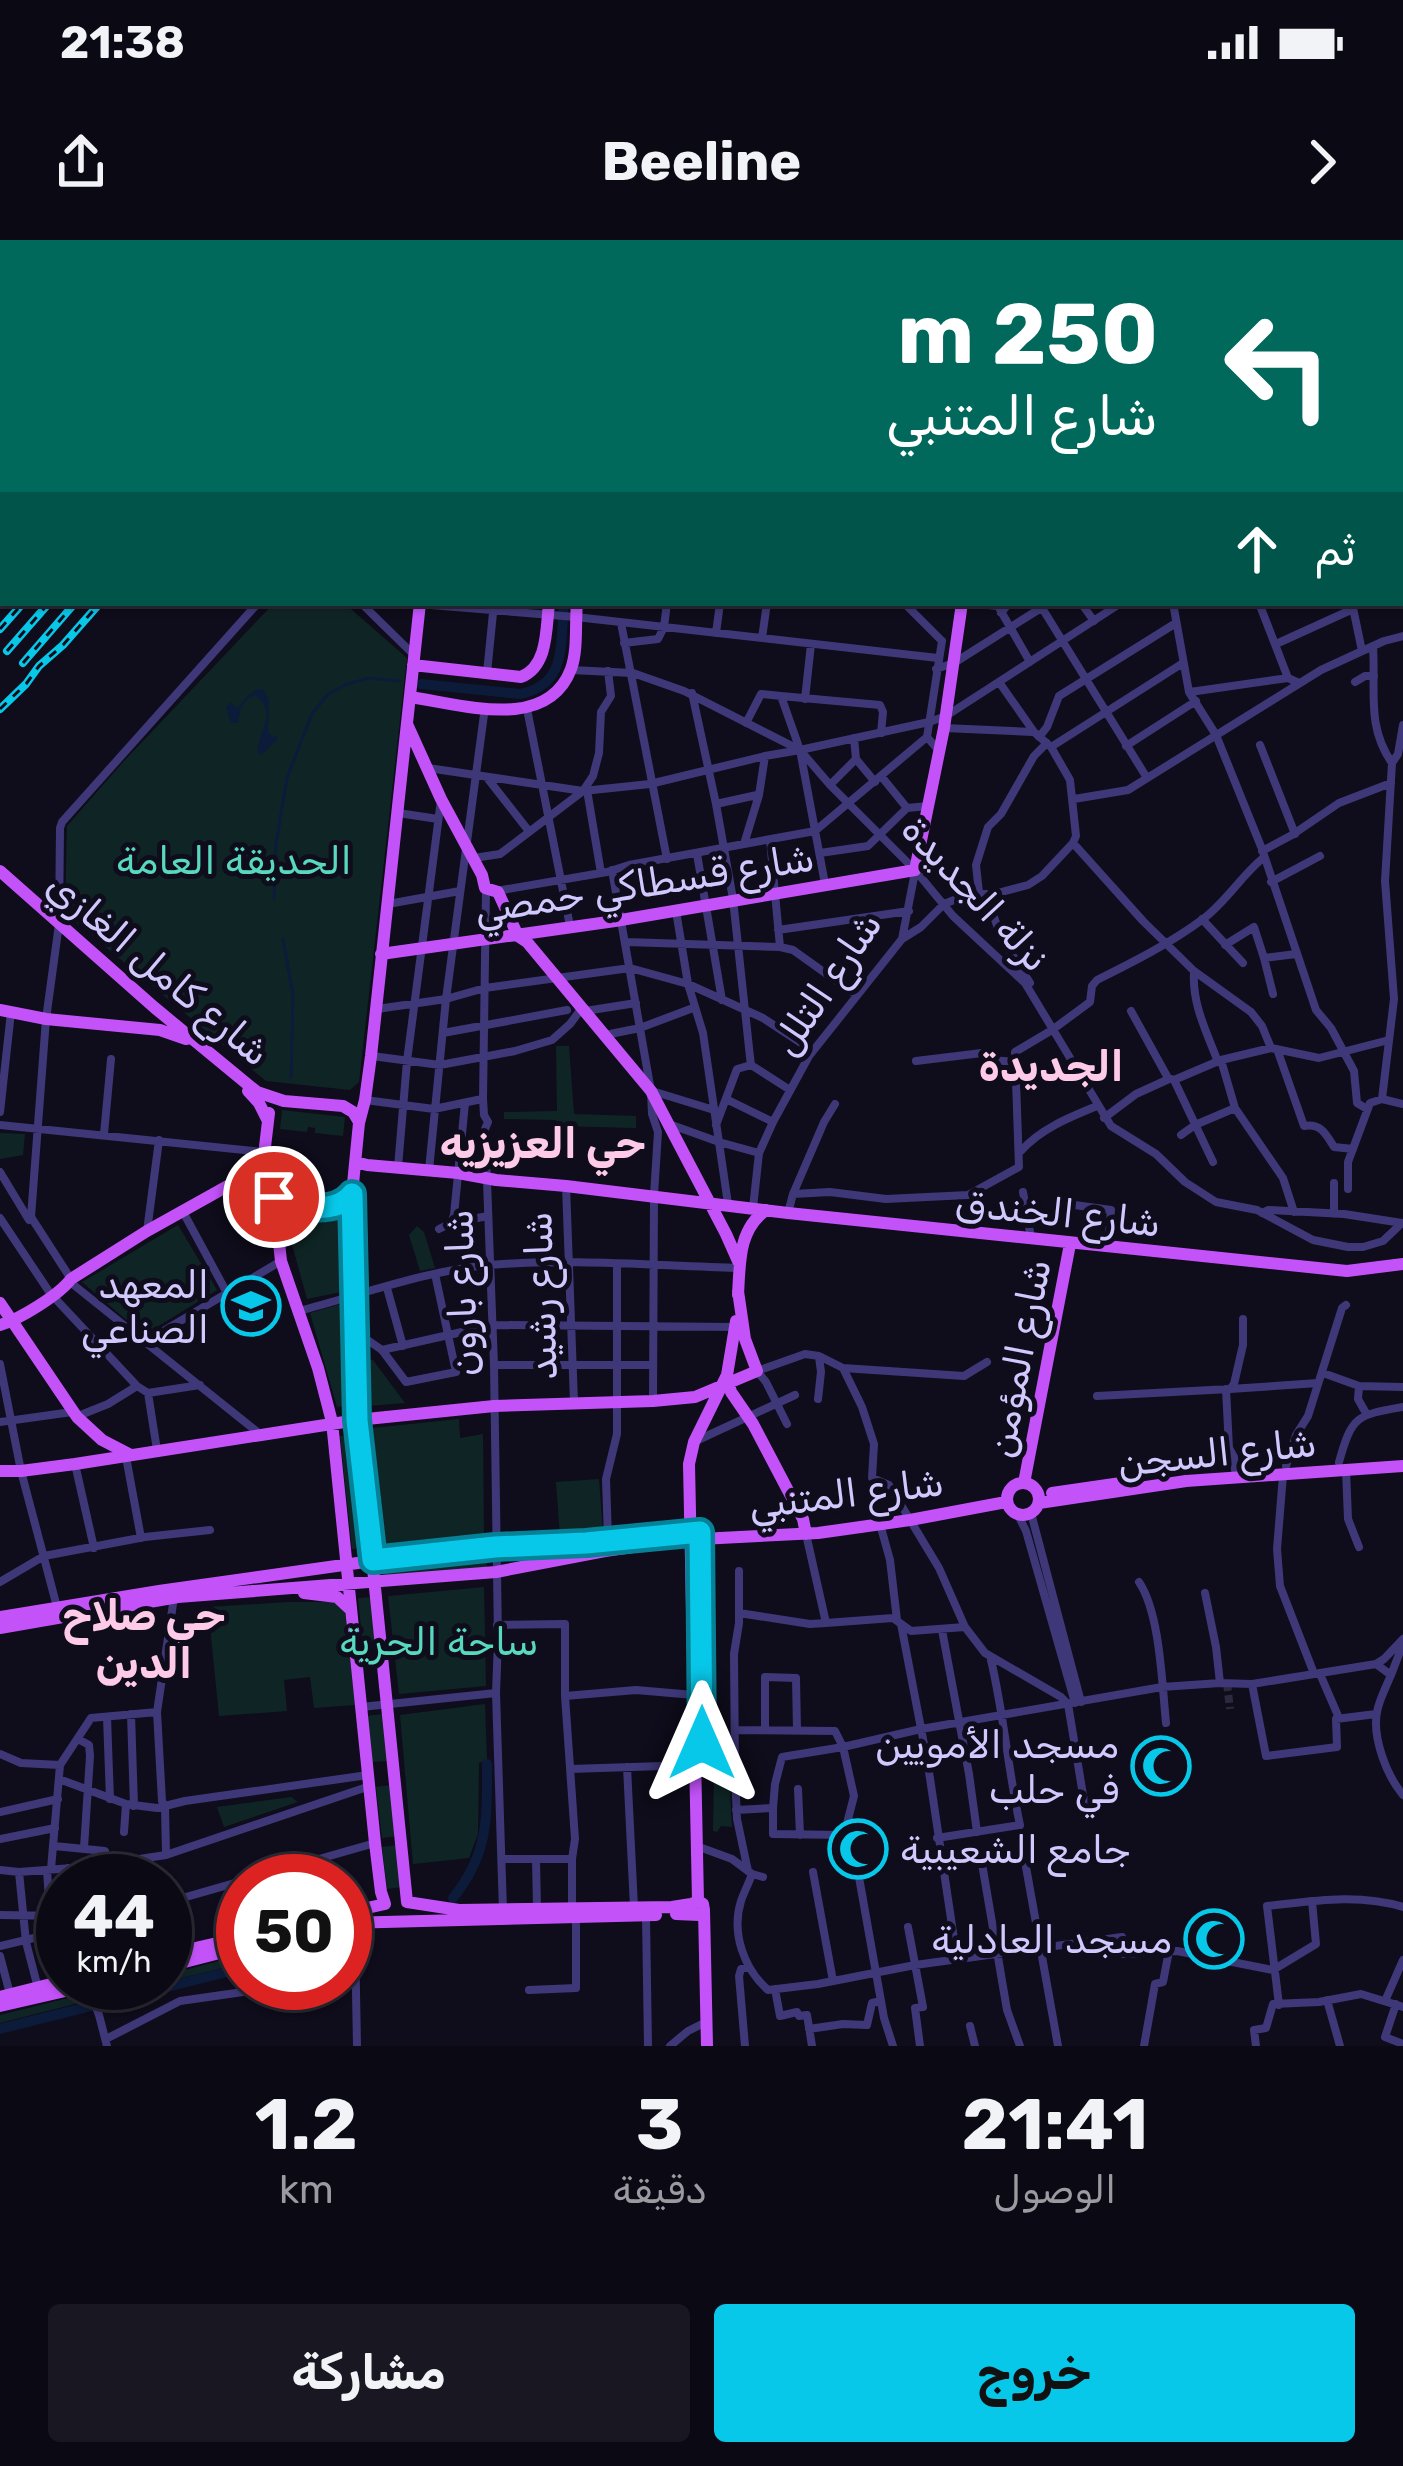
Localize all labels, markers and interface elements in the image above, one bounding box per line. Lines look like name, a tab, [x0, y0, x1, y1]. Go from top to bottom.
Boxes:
text: 21:38	[60, 16, 185, 69]
icon: share	[48, 129, 114, 195]
icon: forward	[1289, 129, 1355, 195]
text: Beeline	[602, 130, 801, 194]
text: 250 m	[897, 284, 1158, 384]
icon: left	[1200, 288, 1356, 444]
text: شارع المتنبي	[886, 385, 1158, 449]
icon: ahead	[1224, 516, 1290, 582]
text: ثم	[1314, 523, 1356, 576]
street label: نزلة الجديدة	[892, 806, 1059, 981]
street label: شارع قسطاكي حمصي	[471, 834, 818, 939]
park label: الحديقة العامة	[116, 838, 352, 884]
street label: شارع كامل الغازي	[35, 862, 279, 1079]
street label: شارع التلل	[762, 903, 895, 1066]
district label: الجديدة	[978, 1042, 1124, 1092]
district label: حي العزيزيه	[440, 1119, 646, 1176]
pin	[223, 1146, 325, 1248]
icon: arrive	[241, 1164, 307, 1230]
street label: شارع الخندق	[952, 1179, 1163, 1251]
street label: شارع بارون	[436, 1208, 492, 1377]
street label: شارع رشيد	[515, 1211, 571, 1381]
street label: شارع المؤمن	[977, 1255, 1065, 1462]
place label: المعهد الصناعي	[81, 1262, 209, 1359]
school or university icon: المعهد الصناعي	[220, 1275, 282, 1337]
street label: شارع السجن	[1116, 1420, 1319, 1490]
street label: شارع المتنبي	[746, 1459, 947, 1535]
district label: حي صلاح الدين	[62, 1591, 226, 1689]
park label: ساحة الحرية	[339, 1619, 539, 1665]
position arrow	[639, 1680, 765, 1806]
place label: مسجد الأمويين في حلب	[875, 1722, 1119, 1819]
mosque icon: مسجد الأمويين في حلب	[1130, 1735, 1192, 1797]
mosque icon: جامع الشعيبية	[827, 1818, 889, 1880]
place label: جامع الشعيبية	[900, 1827, 1131, 1877]
speed limit sign: 50	[216, 1854, 372, 2010]
text: 44	[73, 1881, 155, 1952]
mosque icon: مسجد العادلية	[1183, 1908, 1245, 1970]
place label: مسجد العادلية	[931, 1917, 1172, 1963]
text: km/h	[77, 1944, 151, 1980]
text: 1.2	[255, 2082, 358, 2167]
text: 3	[636, 2082, 683, 2167]
text: 21:41	[962, 2082, 1148, 2167]
text: km	[279, 2167, 334, 2213]
text: دقيقة	[613, 2167, 707, 2213]
text: الوصول	[993, 2167, 1116, 2213]
button: مشاركة	[48, 2304, 690, 2442]
button: خروج	[714, 2304, 1355, 2442]

